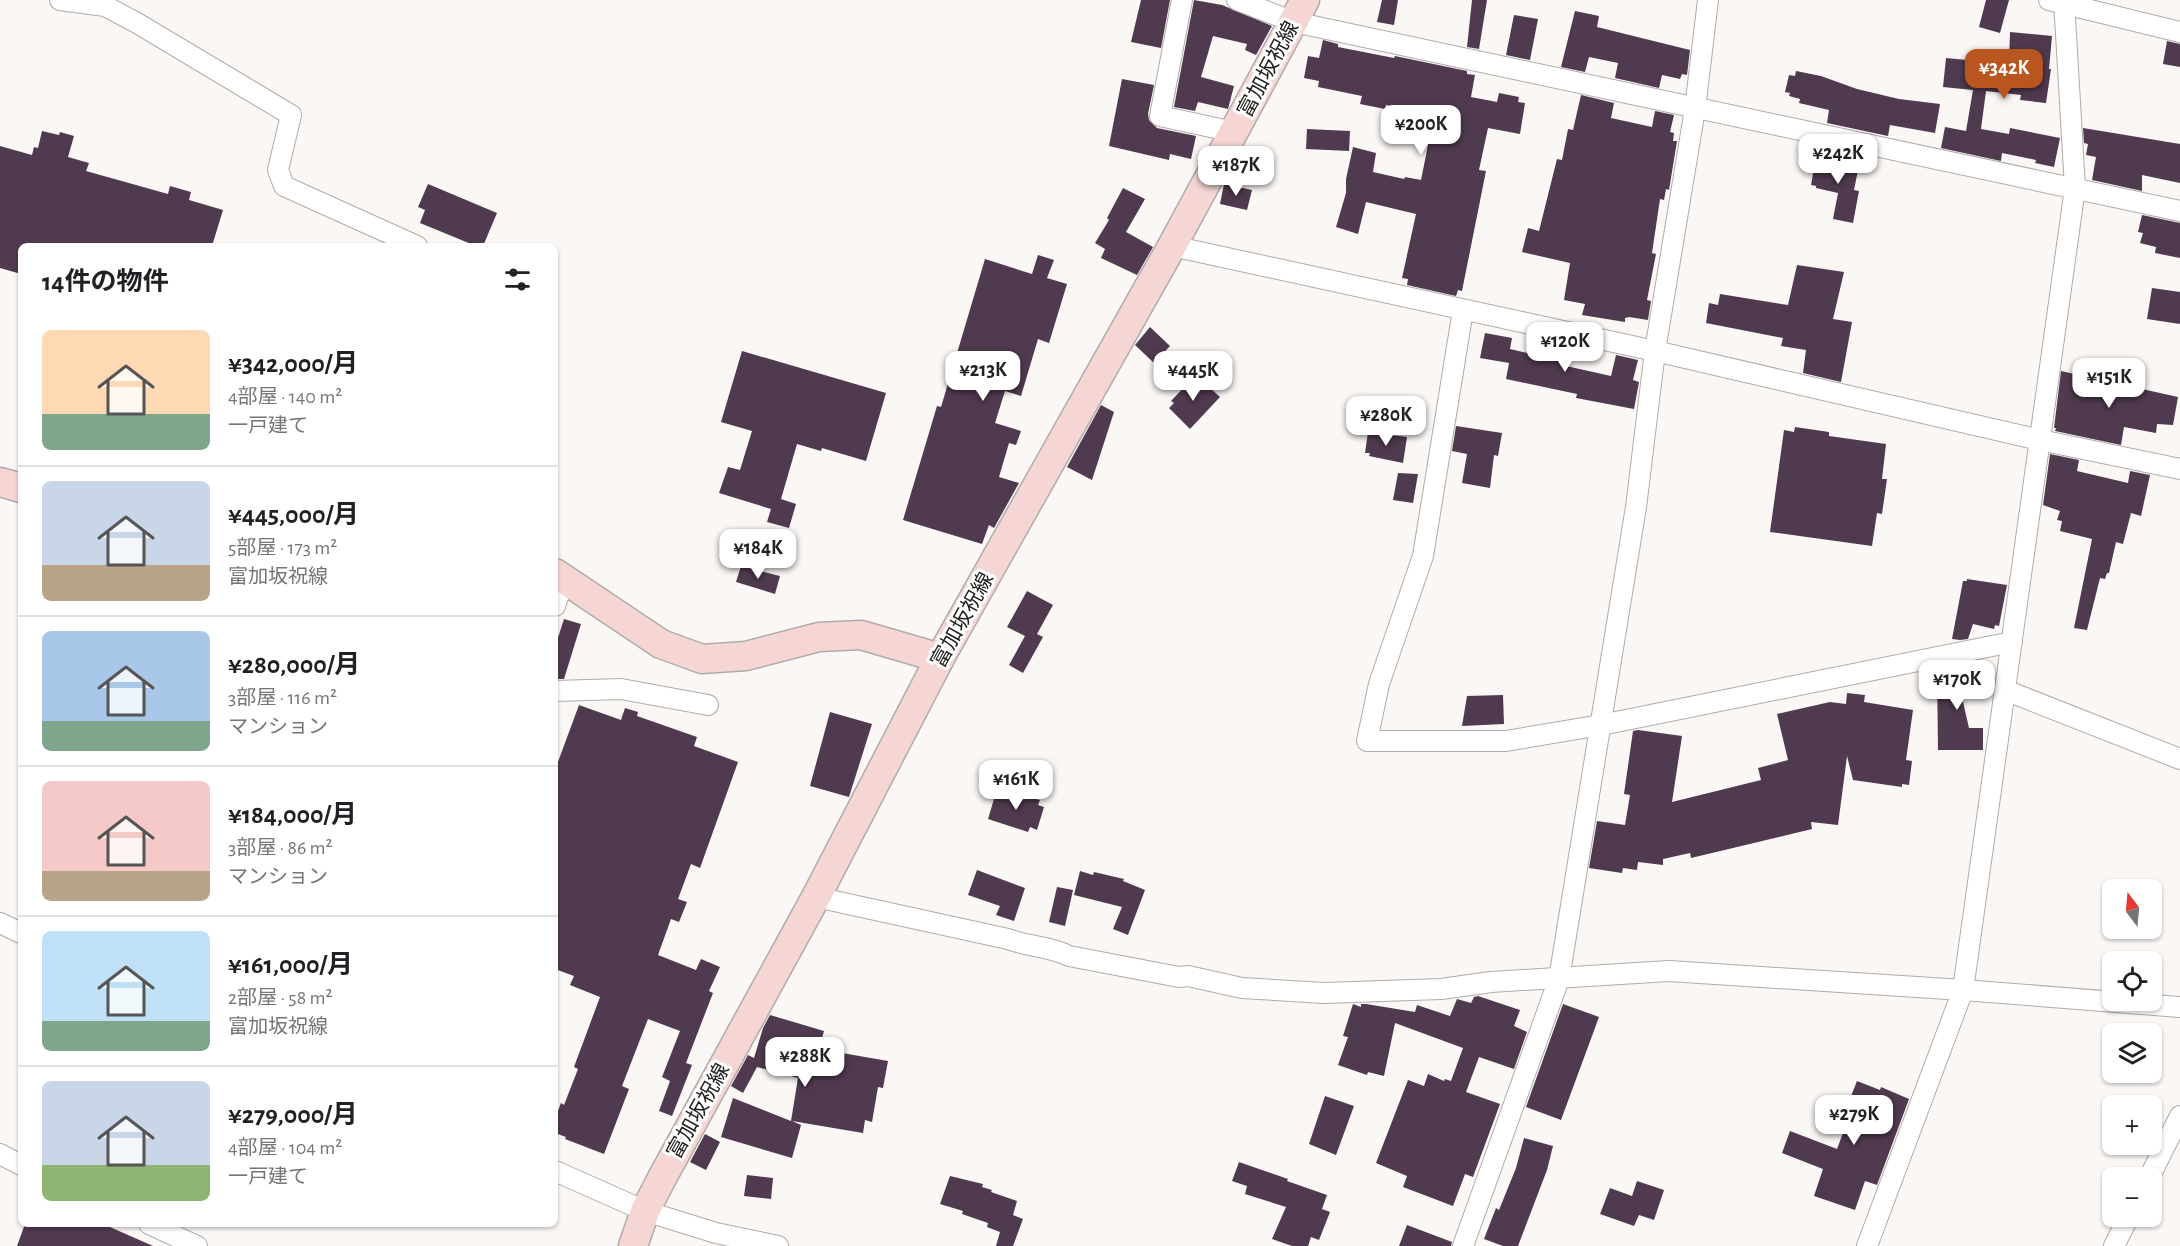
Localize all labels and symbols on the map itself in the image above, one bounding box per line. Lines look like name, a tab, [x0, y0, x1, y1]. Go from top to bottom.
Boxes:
street label: 富加坂祝線	[1234, 17, 1302, 121]
pin: ¥342K	[1962, 49, 2046, 100]
pin: ¥200K	[1379, 105, 1463, 156]
pin: ¥242K	[1796, 134, 1880, 185]
pin: ¥187K	[1194, 146, 1278, 197]
pin: ¥120K	[1523, 322, 1607, 373]
pin: ¥213K	[941, 351, 1025, 402]
pin: ¥445K	[1151, 351, 1235, 402]
pin: ¥151K	[2067, 358, 2151, 409]
pin: ¥280K	[1344, 396, 1428, 447]
pin: ¥184K	[716, 529, 800, 580]
street label: 富加坂祝線	[927, 569, 997, 671]
pin: ¥170K	[1915, 660, 1999, 711]
pin: ¥161K	[974, 760, 1058, 811]
north arrow	[2102, 879, 2162, 939]
pin: ¥288K	[763, 1037, 847, 1088]
street label: 富加坂祝線	[663, 1060, 733, 1162]
pin: ¥279K	[1812, 1095, 1896, 1146]

